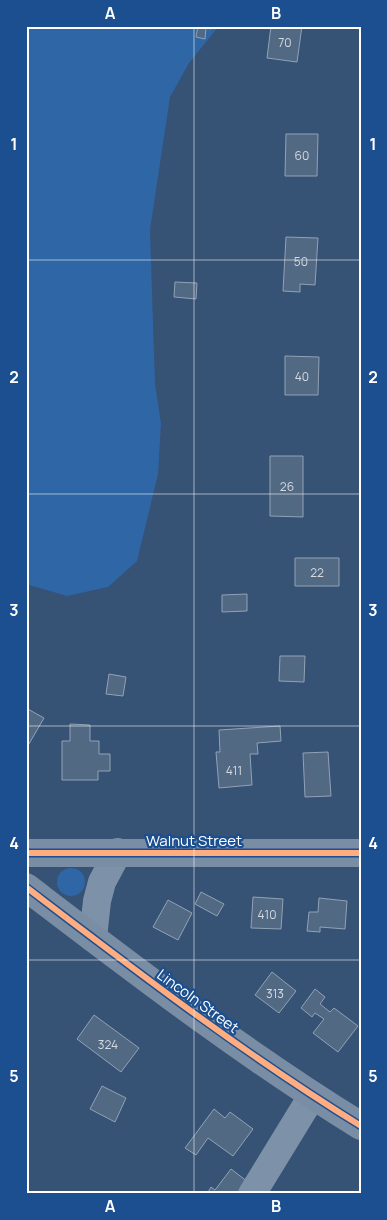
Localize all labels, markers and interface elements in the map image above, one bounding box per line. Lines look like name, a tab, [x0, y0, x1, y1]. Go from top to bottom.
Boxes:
text: A	[105, 2, 116, 24]
text: B	[271, 2, 281, 24]
house number: 70	[278, 34, 292, 51]
text: 1	[10, 133, 18, 155]
text: 1	[369, 133, 377, 155]
house number: 60	[295, 147, 309, 164]
house number: 50	[294, 253, 308, 270]
text: 2	[9, 366, 19, 388]
text: 2	[368, 366, 378, 388]
house number: 40	[295, 368, 309, 385]
house number: 26	[280, 478, 294, 495]
house number: 22	[310, 564, 324, 581]
text: 3	[9, 599, 19, 621]
text: 3	[368, 599, 378, 621]
house number: 411	[226, 762, 242, 779]
street label: Walnut Street	[146, 830, 242, 851]
text: 4	[9, 832, 19, 854]
text: 4	[368, 832, 378, 854]
house number: 410	[257, 906, 277, 923]
street label: Lincoln Street	[153, 964, 243, 1038]
house number: 313	[266, 985, 284, 1002]
house number: 324	[98, 1036, 118, 1053]
text: 5	[9, 1065, 19, 1087]
text: 5	[368, 1065, 378, 1087]
text: A	[105, 1195, 116, 1217]
text: B	[271, 1195, 281, 1217]

